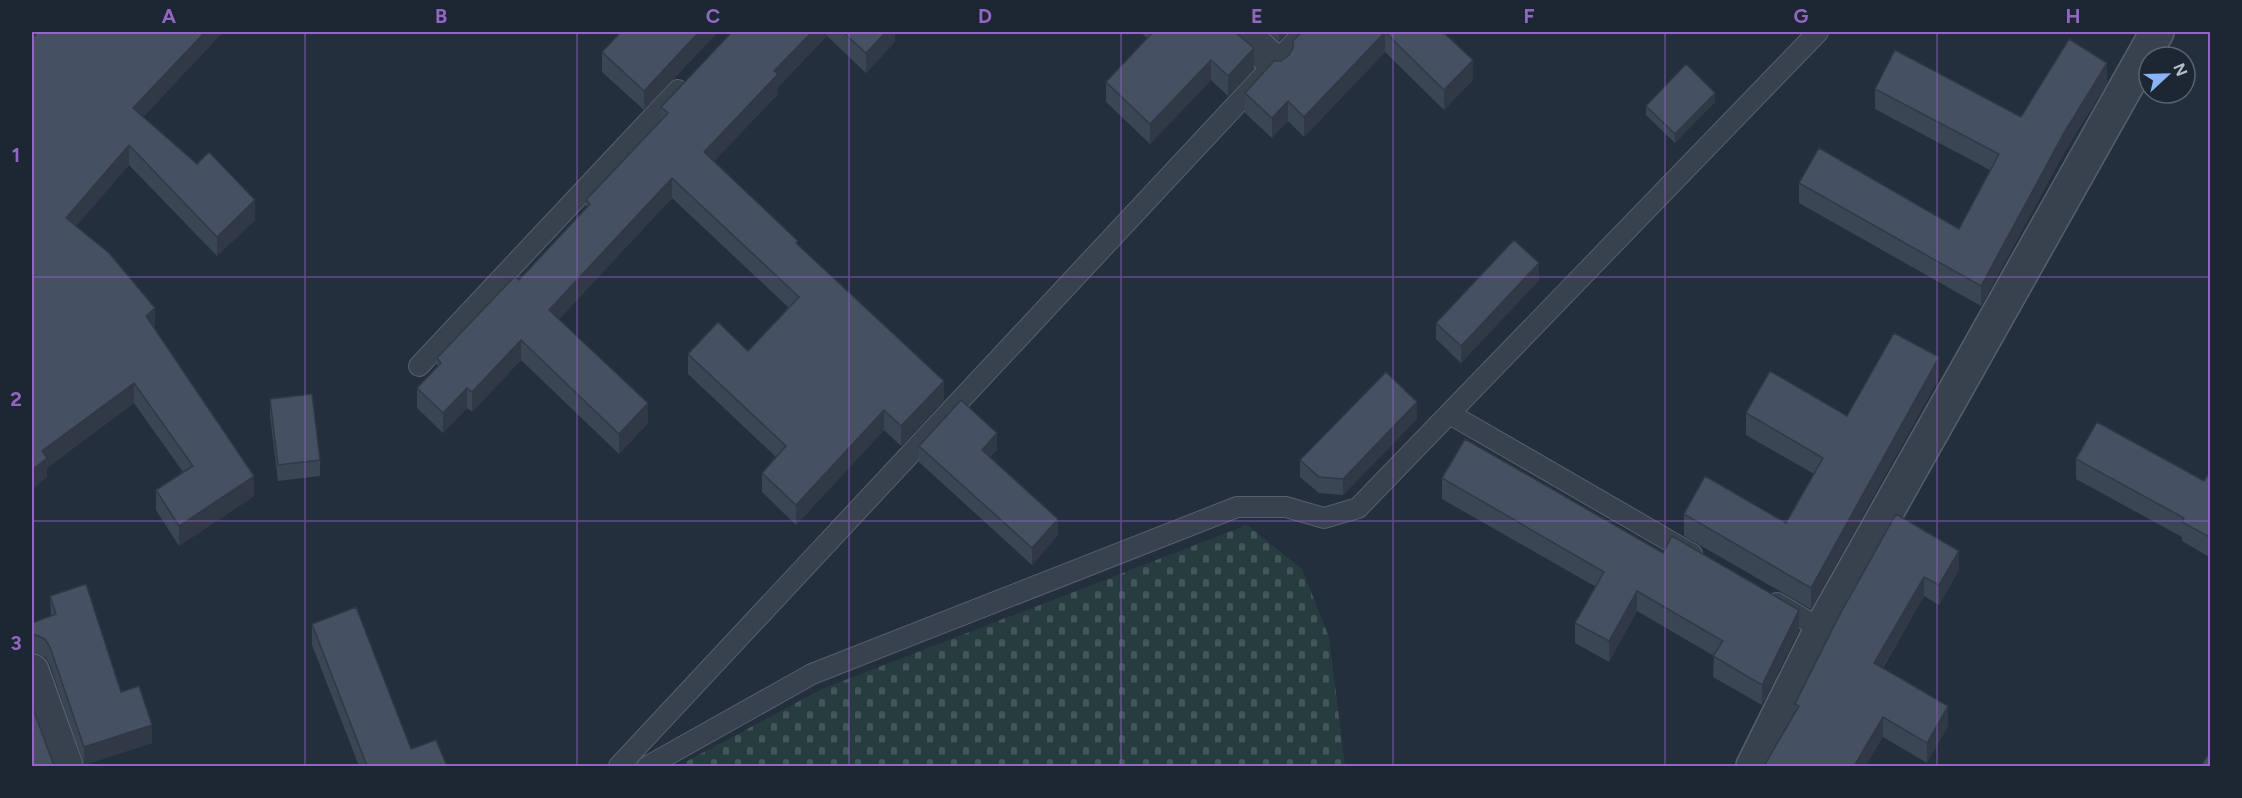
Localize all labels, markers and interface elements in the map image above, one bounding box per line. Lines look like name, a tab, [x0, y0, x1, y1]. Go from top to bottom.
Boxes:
text: A	[162, 4, 177, 28]
text: B	[435, 4, 447, 28]
text: C	[706, 4, 720, 28]
text: D	[978, 4, 992, 28]
text: E	[1251, 4, 1263, 28]
text: F	[1523, 4, 1535, 28]
text: G	[1794, 4, 1809, 28]
text: H	[2066, 4, 2081, 28]
north arrow	[2137, 45, 2197, 105]
text: N	[2169, 60, 2192, 79]
text: 1	[12, 143, 20, 167]
text: 2	[10, 387, 22, 411]
text: 3	[10, 631, 22, 655]

